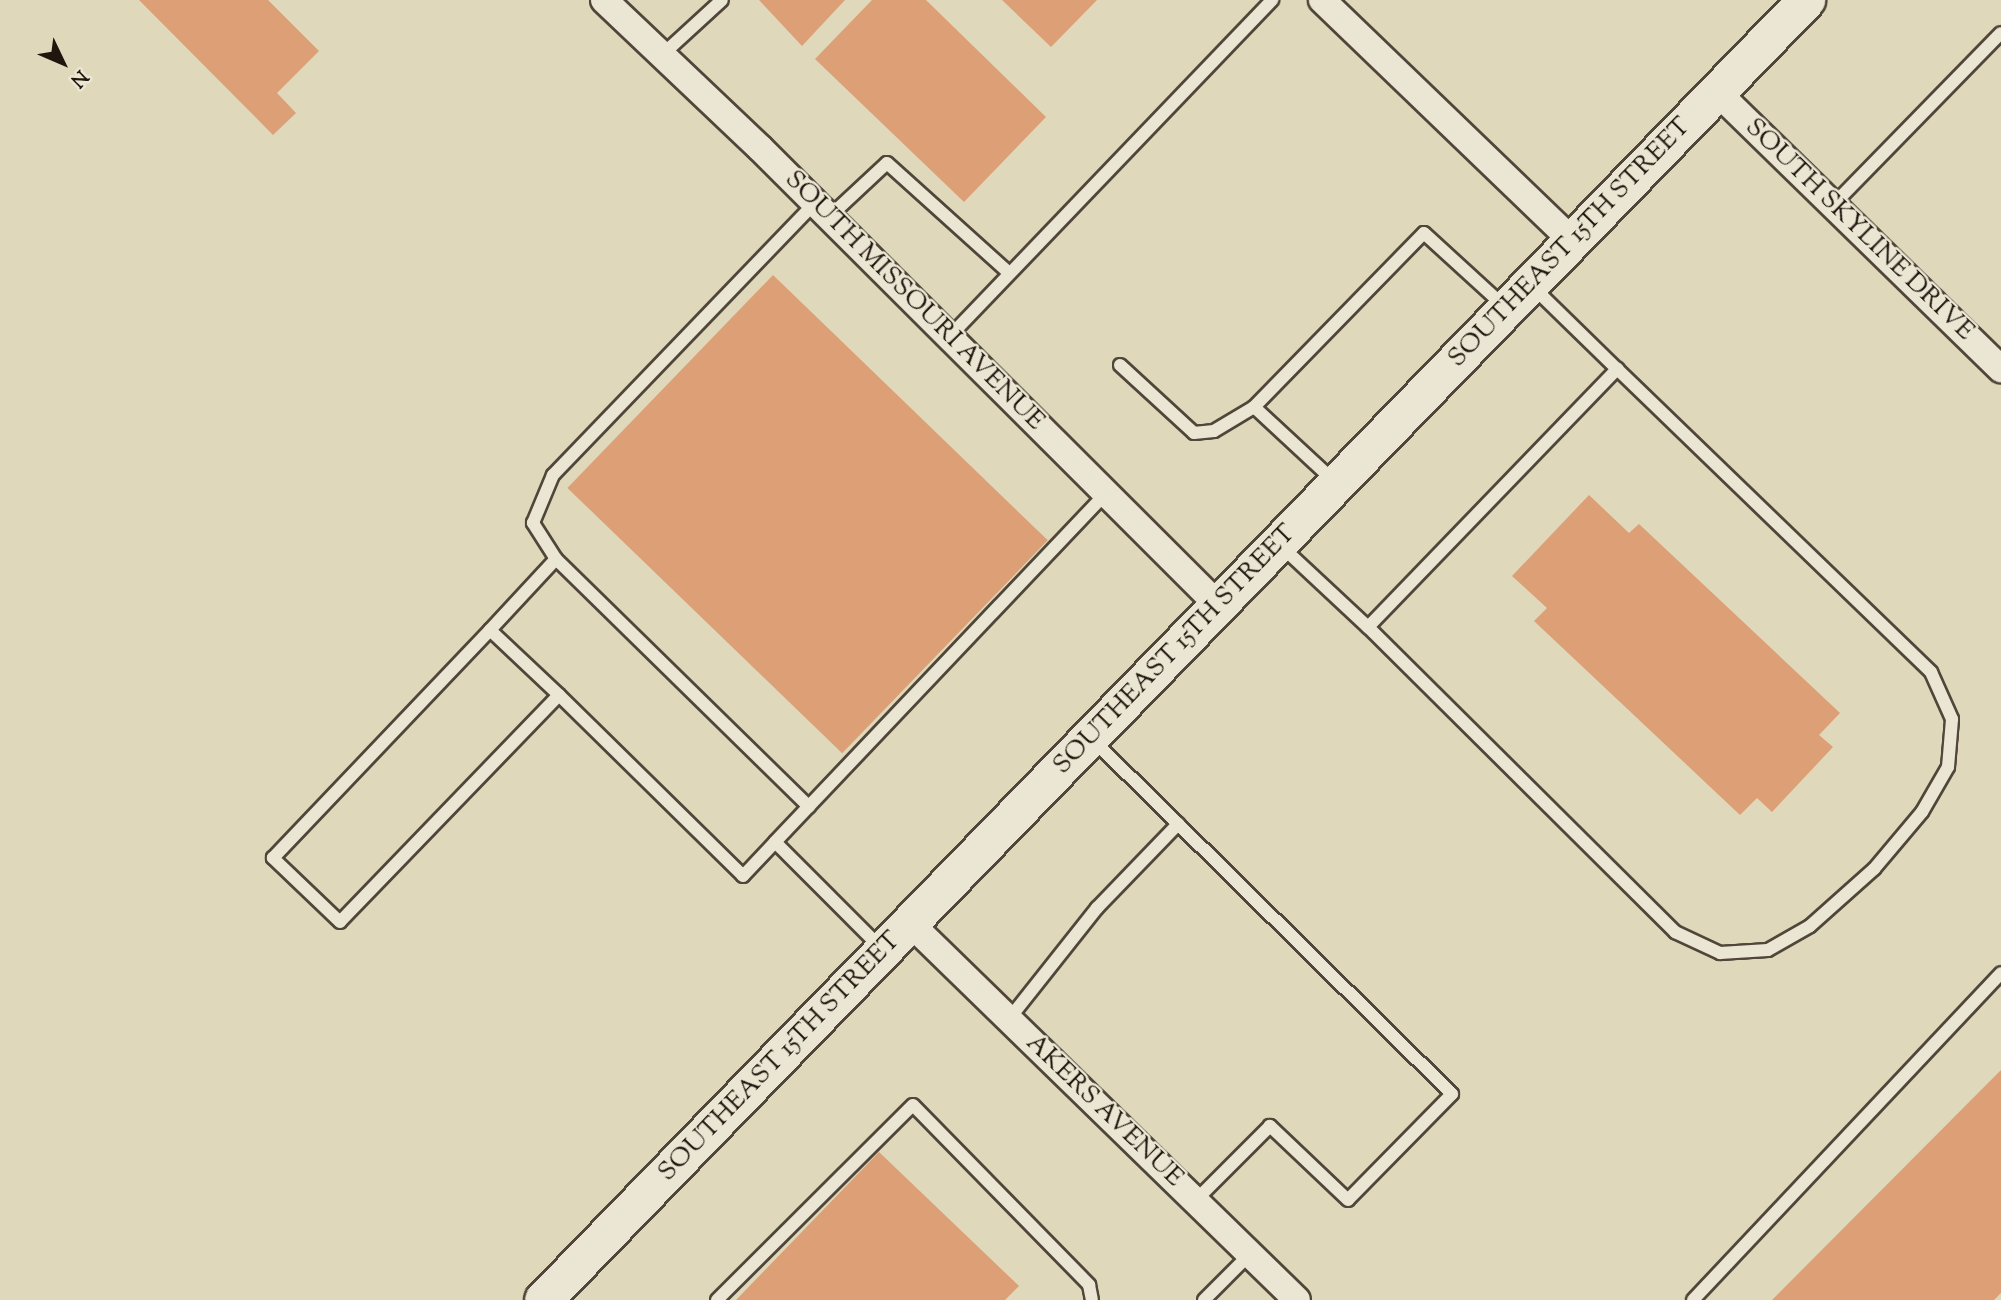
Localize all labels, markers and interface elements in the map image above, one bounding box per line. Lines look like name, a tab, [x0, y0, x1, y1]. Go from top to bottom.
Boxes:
north arrow	[28, 28, 98, 98]
text: N	[63, 63, 93, 93]
street label: SOUTHEAST 15TH STREET	[1442, 112, 1698, 374]
street label: SOUTH SKYLINE DRIVE	[1738, 112, 1980, 348]
street label: SOUTH MISSOURI AVENUE	[778, 165, 1050, 437]
street label: SOUTHEAST 15TH STREET	[1047, 519, 1303, 781]
street label: SOUTHEAST 15TH STREET	[652, 926, 908, 1188]
street label: AKERS AVENUE	[1019, 1028, 1189, 1194]

